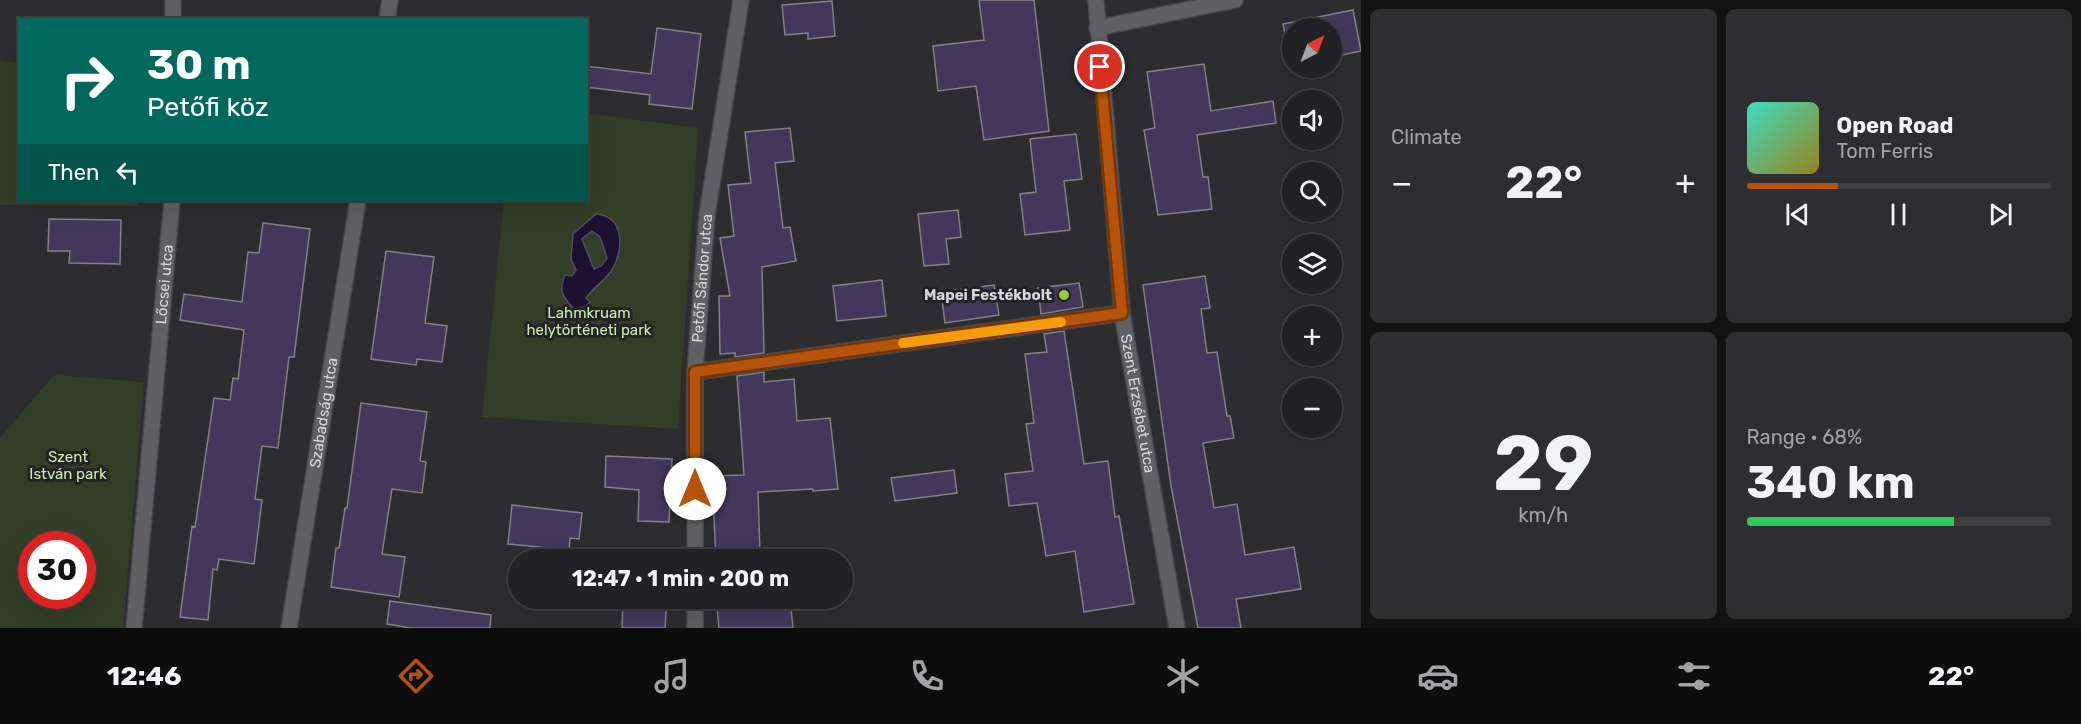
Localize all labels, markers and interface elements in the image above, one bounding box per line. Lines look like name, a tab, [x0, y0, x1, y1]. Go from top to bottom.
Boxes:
north arrow	[1282, 18, 1342, 78]
map controls	[1282, 18, 1342, 438]
text: 30 m	[147, 40, 251, 90]
pin	[1074, 41, 1125, 92]
icon: right	[48, 42, 126, 120]
icon: arrive	[1083, 50, 1116, 83]
button: sound	[1282, 90, 1342, 150]
text: Petőfi köz	[147, 91, 269, 123]
text: Open Road	[1837, 112, 1953, 139]
text: Climate	[1391, 125, 1462, 149]
text: Tom Ferris	[1837, 139, 1933, 163]
icon: left	[111, 156, 144, 189]
text: 22°	[1505, 156, 1582, 209]
text: Then	[48, 159, 99, 186]
button: search	[1282, 162, 1342, 222]
text: −	[1391, 163, 1412, 202]
text: +	[1675, 163, 1695, 202]
icon: previous	[1781, 198, 1814, 231]
icon: pause	[1882, 198, 1915, 231]
icon: next	[1984, 198, 2017, 231]
street label: Petőfi Sándor utca	[688, 213, 716, 343]
button: layers	[1282, 234, 1342, 294]
street label: Lőcsei utca	[152, 244, 177, 325]
place label: Mapei Festékbolt	[924, 286, 1052, 304]
marker: Mapei Festékbolt	[1057, 288, 1071, 302]
park label: Lahmkruam helytörténeti park	[526, 304, 652, 339]
button: +	[1282, 306, 1342, 366]
street label: Szent Erzsébet utca	[1117, 333, 1159, 474]
street label: Szabadság utca	[306, 356, 341, 469]
button: −	[1282, 378, 1342, 438]
text: 29	[1493, 417, 1594, 510]
text: Range · 68%	[1747, 425, 1862, 449]
park label: Szent István park	[29, 448, 107, 483]
text: 340 km	[1747, 456, 1915, 509]
position arrow	[663, 457, 727, 521]
text: km/h	[1518, 503, 1568, 527]
speed limit sign: 30	[18, 531, 96, 609]
text: 12:47 · 1 min · 200 m	[572, 565, 789, 592]
icon: directions	[395, 655, 437, 697]
icon: music	[651, 655, 693, 697]
icon: phone	[906, 655, 948, 697]
icon: climate	[1162, 655, 1204, 697]
icon: car	[1417, 655, 1459, 697]
icon: filters	[1673, 655, 1715, 697]
text: 12:46	[107, 660, 182, 692]
text: 22°	[1928, 660, 1974, 692]

